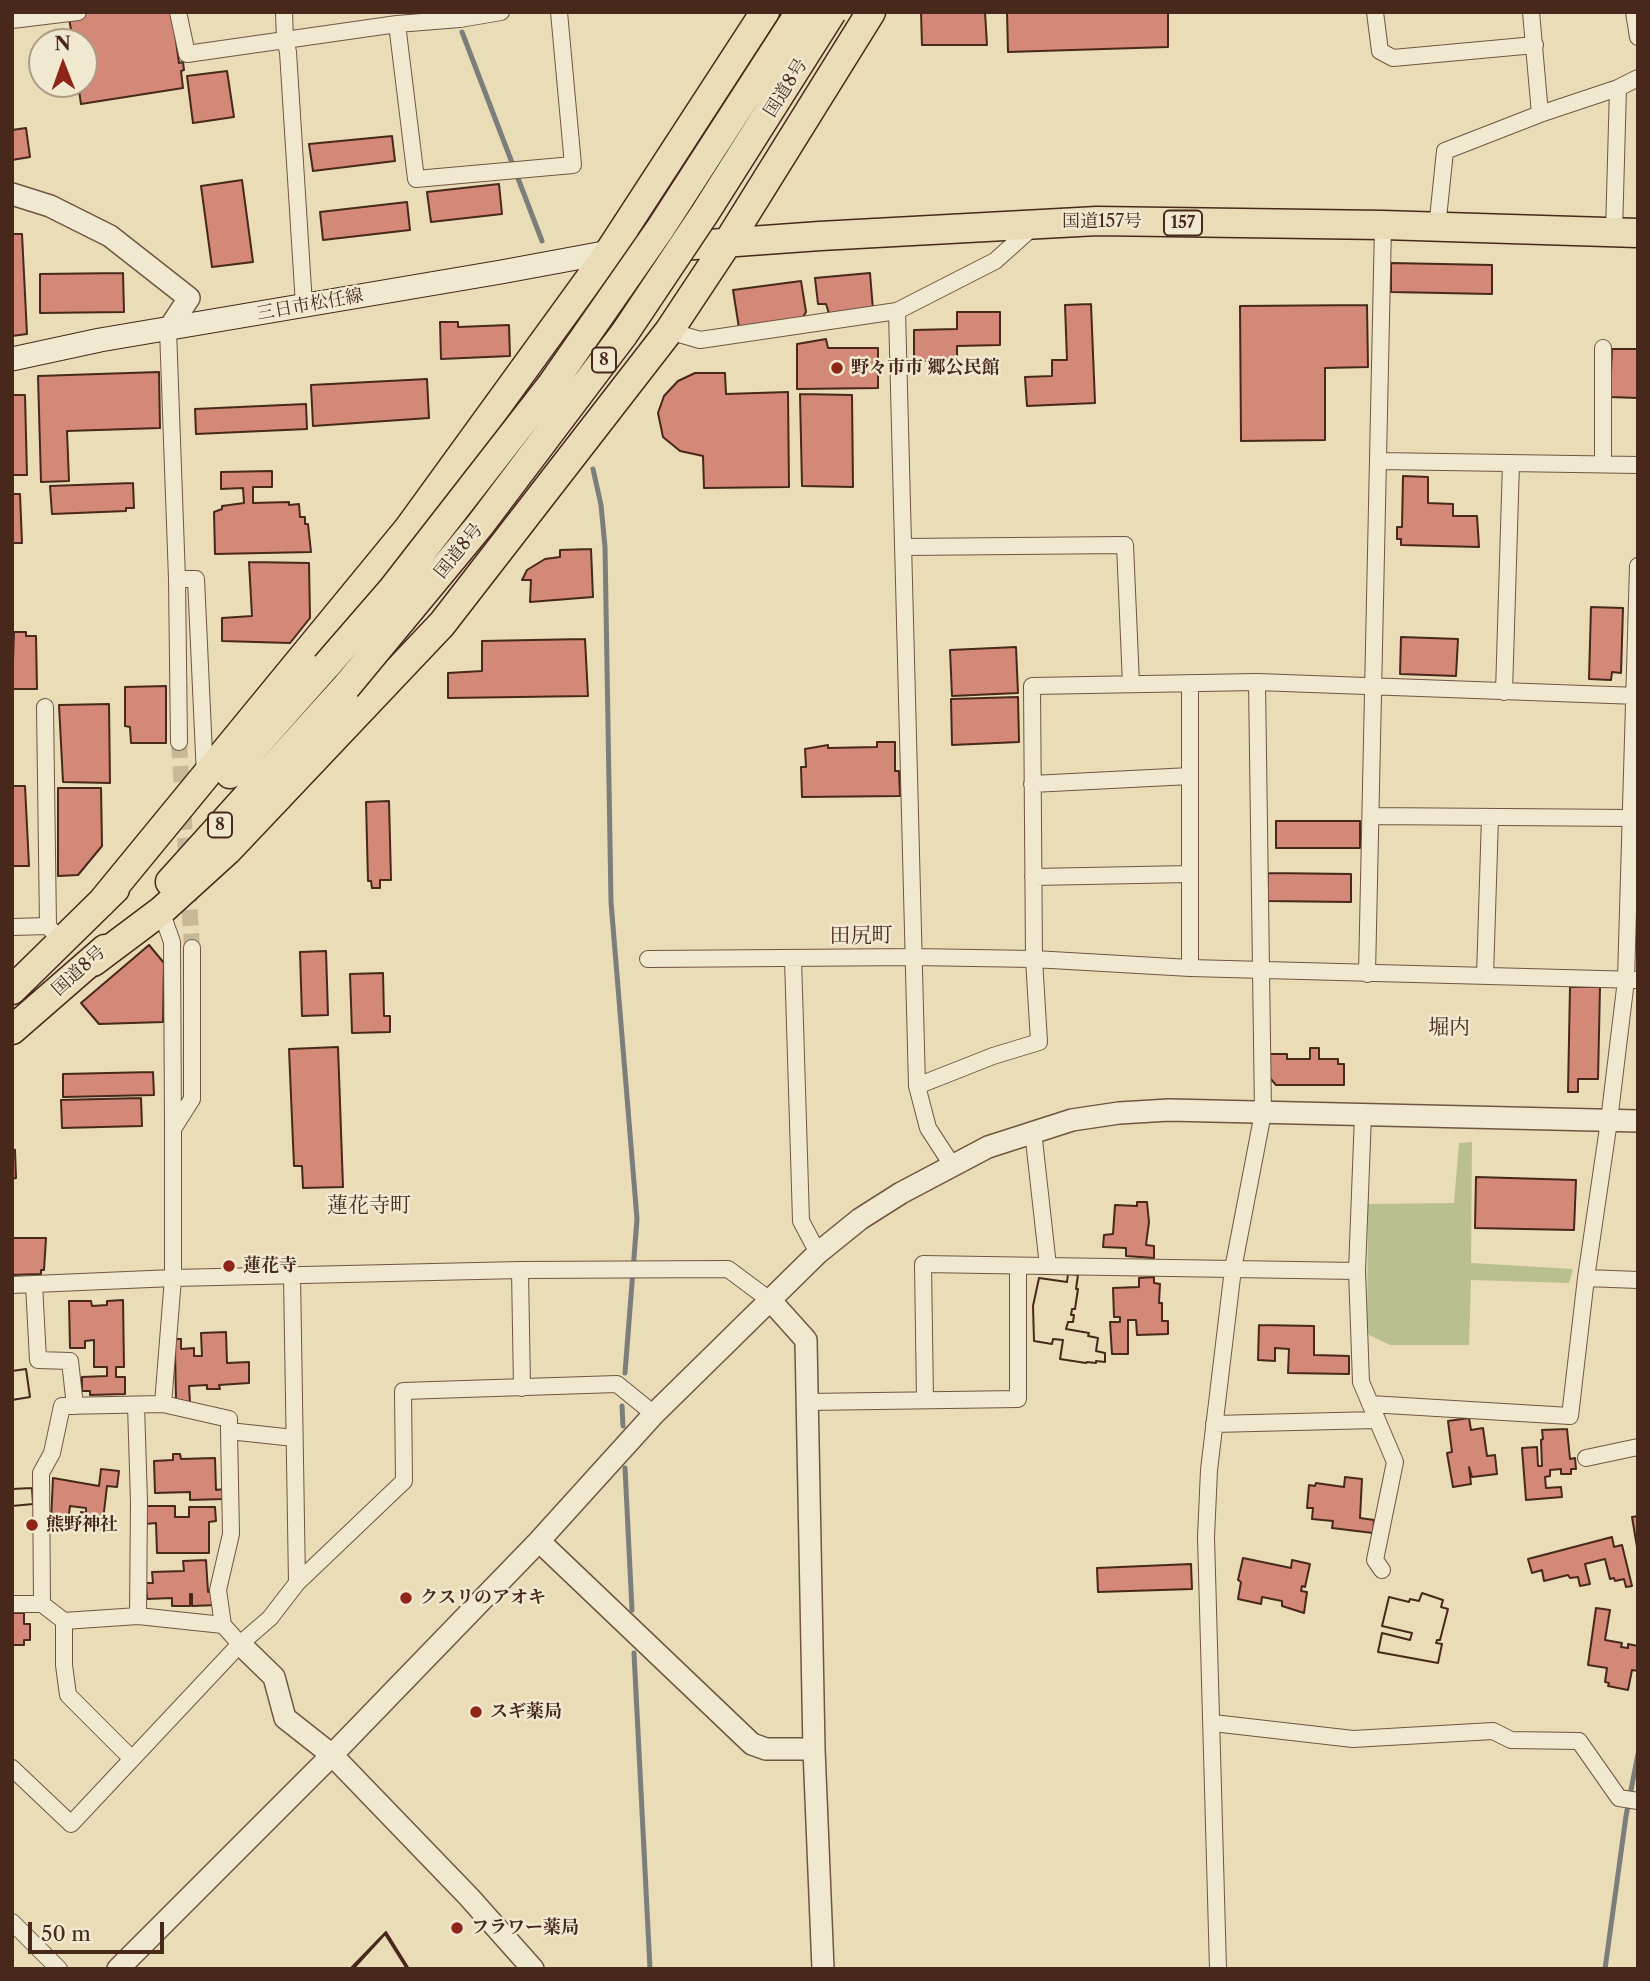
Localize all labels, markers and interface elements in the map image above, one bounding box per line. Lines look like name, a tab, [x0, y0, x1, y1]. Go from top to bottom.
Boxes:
north arrow	[28, 28, 98, 98]
text: N	[54, 32, 71, 55]
street label: 国道8号	[760, 55, 812, 121]
road number: 157	[1164, 210, 1202, 236]
street label: 国道157号	[1062, 211, 1142, 233]
street label: 三日市松任線	[255, 285, 365, 325]
road number: 8	[592, 348, 616, 372]
place label: 野々市市 郷公民館	[851, 357, 1000, 379]
marker: 野々市市 郷公民館	[829, 360, 845, 376]
street label: 国道8号	[430, 519, 488, 583]
road number: 8	[208, 812, 232, 838]
district label: 田尻町	[830, 923, 892, 949]
street label: 国道8号	[48, 941, 110, 1001]
district label: 堀内	[1428, 1015, 1470, 1041]
district label: 蓮花寺町	[327, 1193, 411, 1219]
place label: 蓮花寺	[243, 1255, 297, 1277]
marker: 蓮花寺	[221, 1258, 237, 1274]
place label: 熊野神社	[46, 1514, 118, 1536]
marker: 熊野神社	[24, 1517, 40, 1533]
place label: クスリのアオキ	[420, 1587, 546, 1609]
marker: クスリのアオキ	[398, 1590, 414, 1606]
place label: スギ薬局	[490, 1701, 562, 1723]
marker: スギ薬局	[468, 1704, 484, 1720]
scale bar	[32, 1908, 168, 1952]
place label: フラワー薬局	[471, 1917, 579, 1939]
marker: フラワー薬局	[449, 1920, 465, 1936]
text: 50 m	[41, 1921, 91, 1946]

